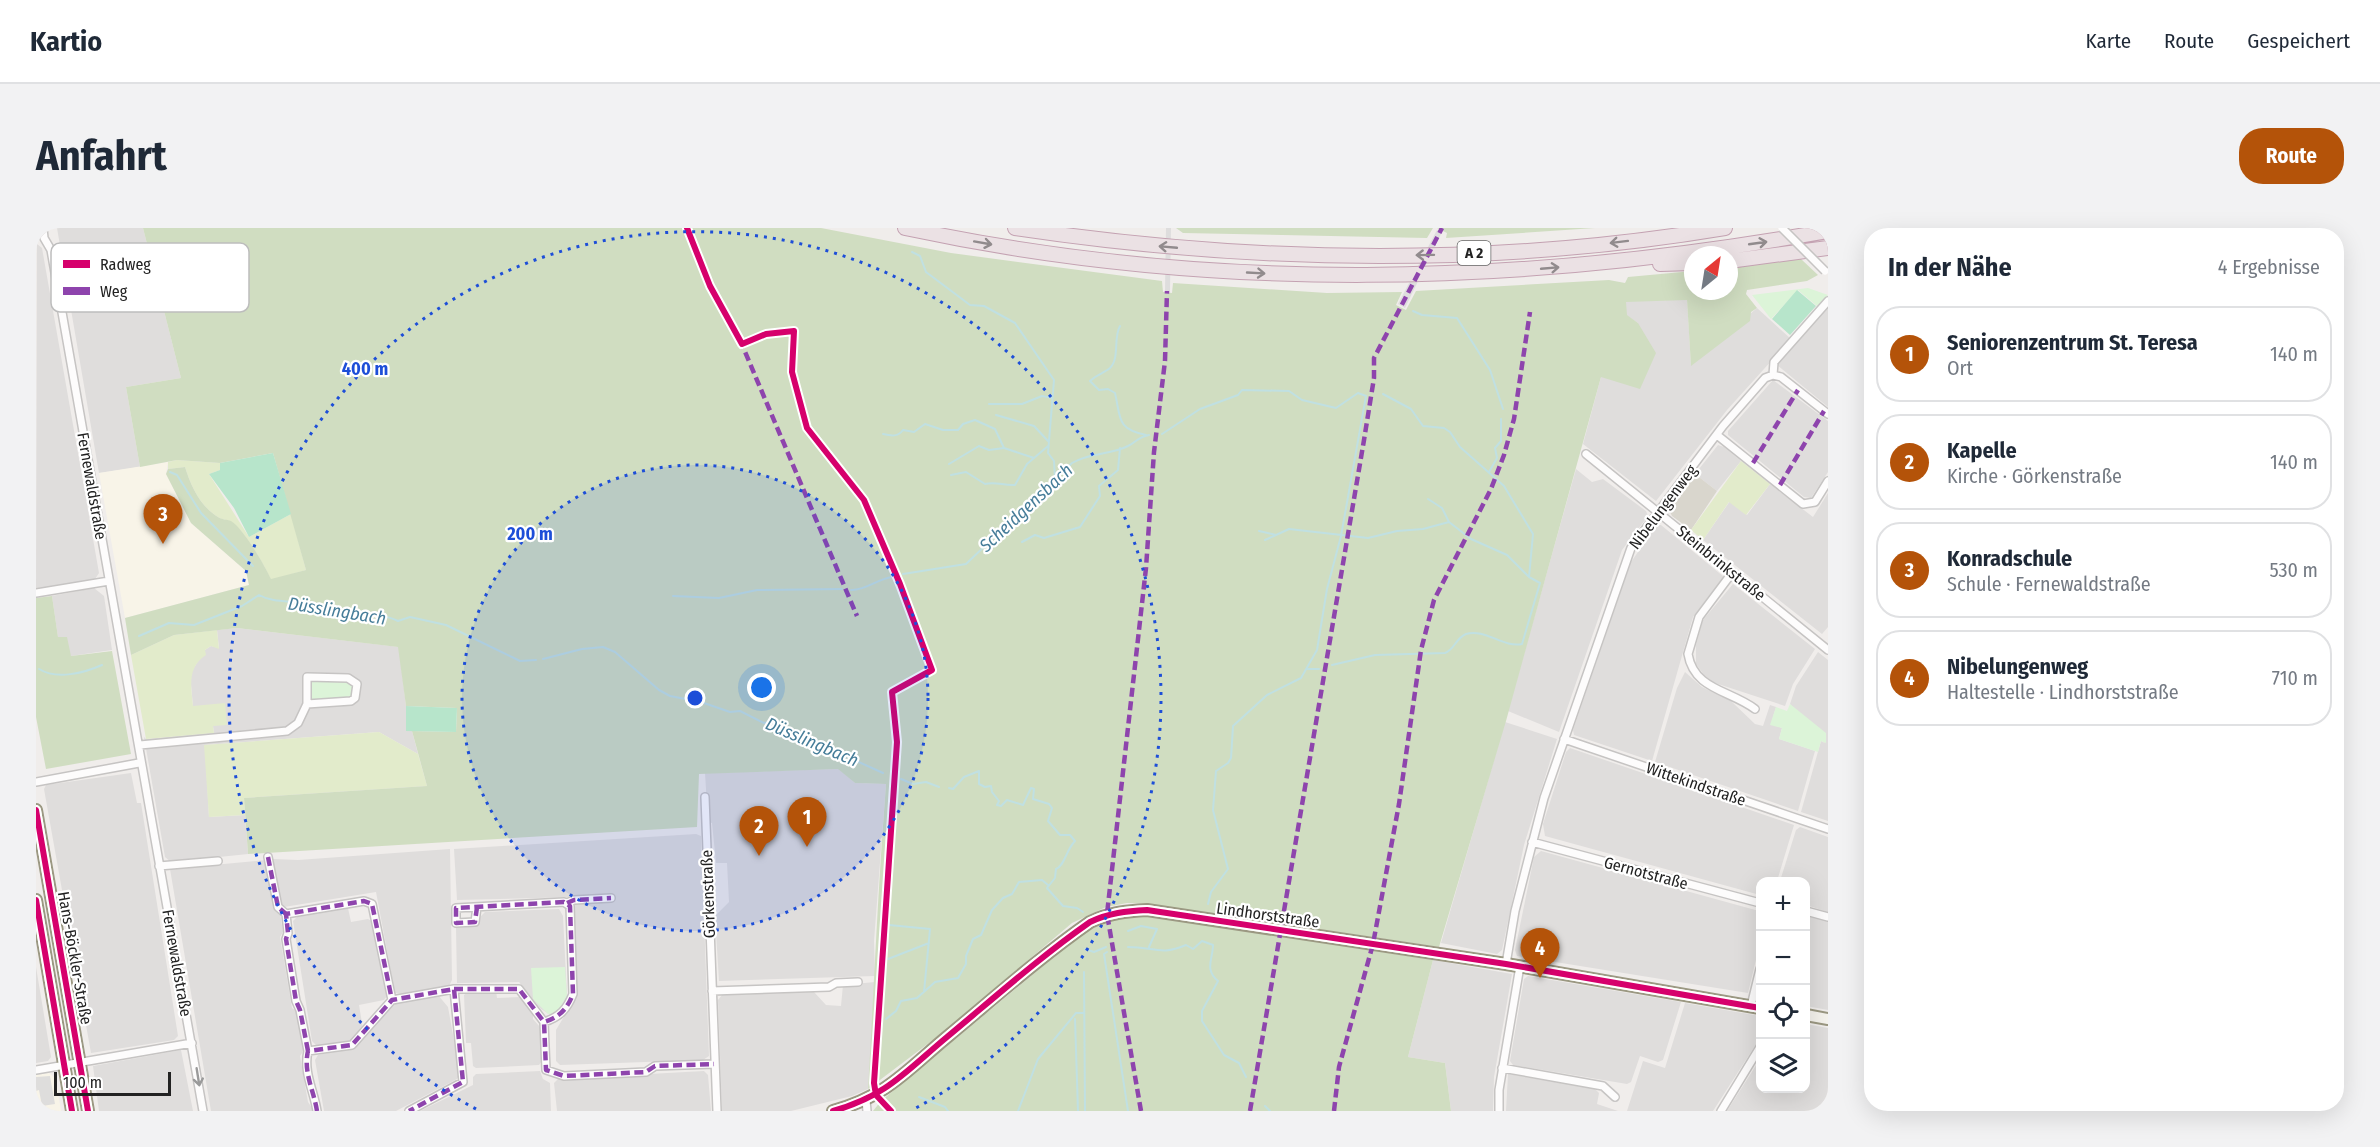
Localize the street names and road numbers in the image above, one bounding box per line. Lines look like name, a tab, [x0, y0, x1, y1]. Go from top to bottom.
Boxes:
road number: A 2	[1458, 241, 1490, 265]
street label: Fernewaldstraße	[73, 431, 111, 541]
street label: Nibelungenweg	[1625, 461, 1701, 553]
street label: Steinbrinkstraße	[1673, 521, 1769, 605]
street label: Wittekindstraße	[1644, 758, 1748, 810]
street label: Görkenstraße	[697, 849, 719, 938]
street label: Gernotstraße	[1602, 853, 1690, 893]
street label: Hans-Böckler-Straße	[54, 890, 96, 1026]
street label: Lindhorststraße	[1215, 898, 1321, 932]
street label: Fernewaldstraße	[158, 908, 196, 1018]

